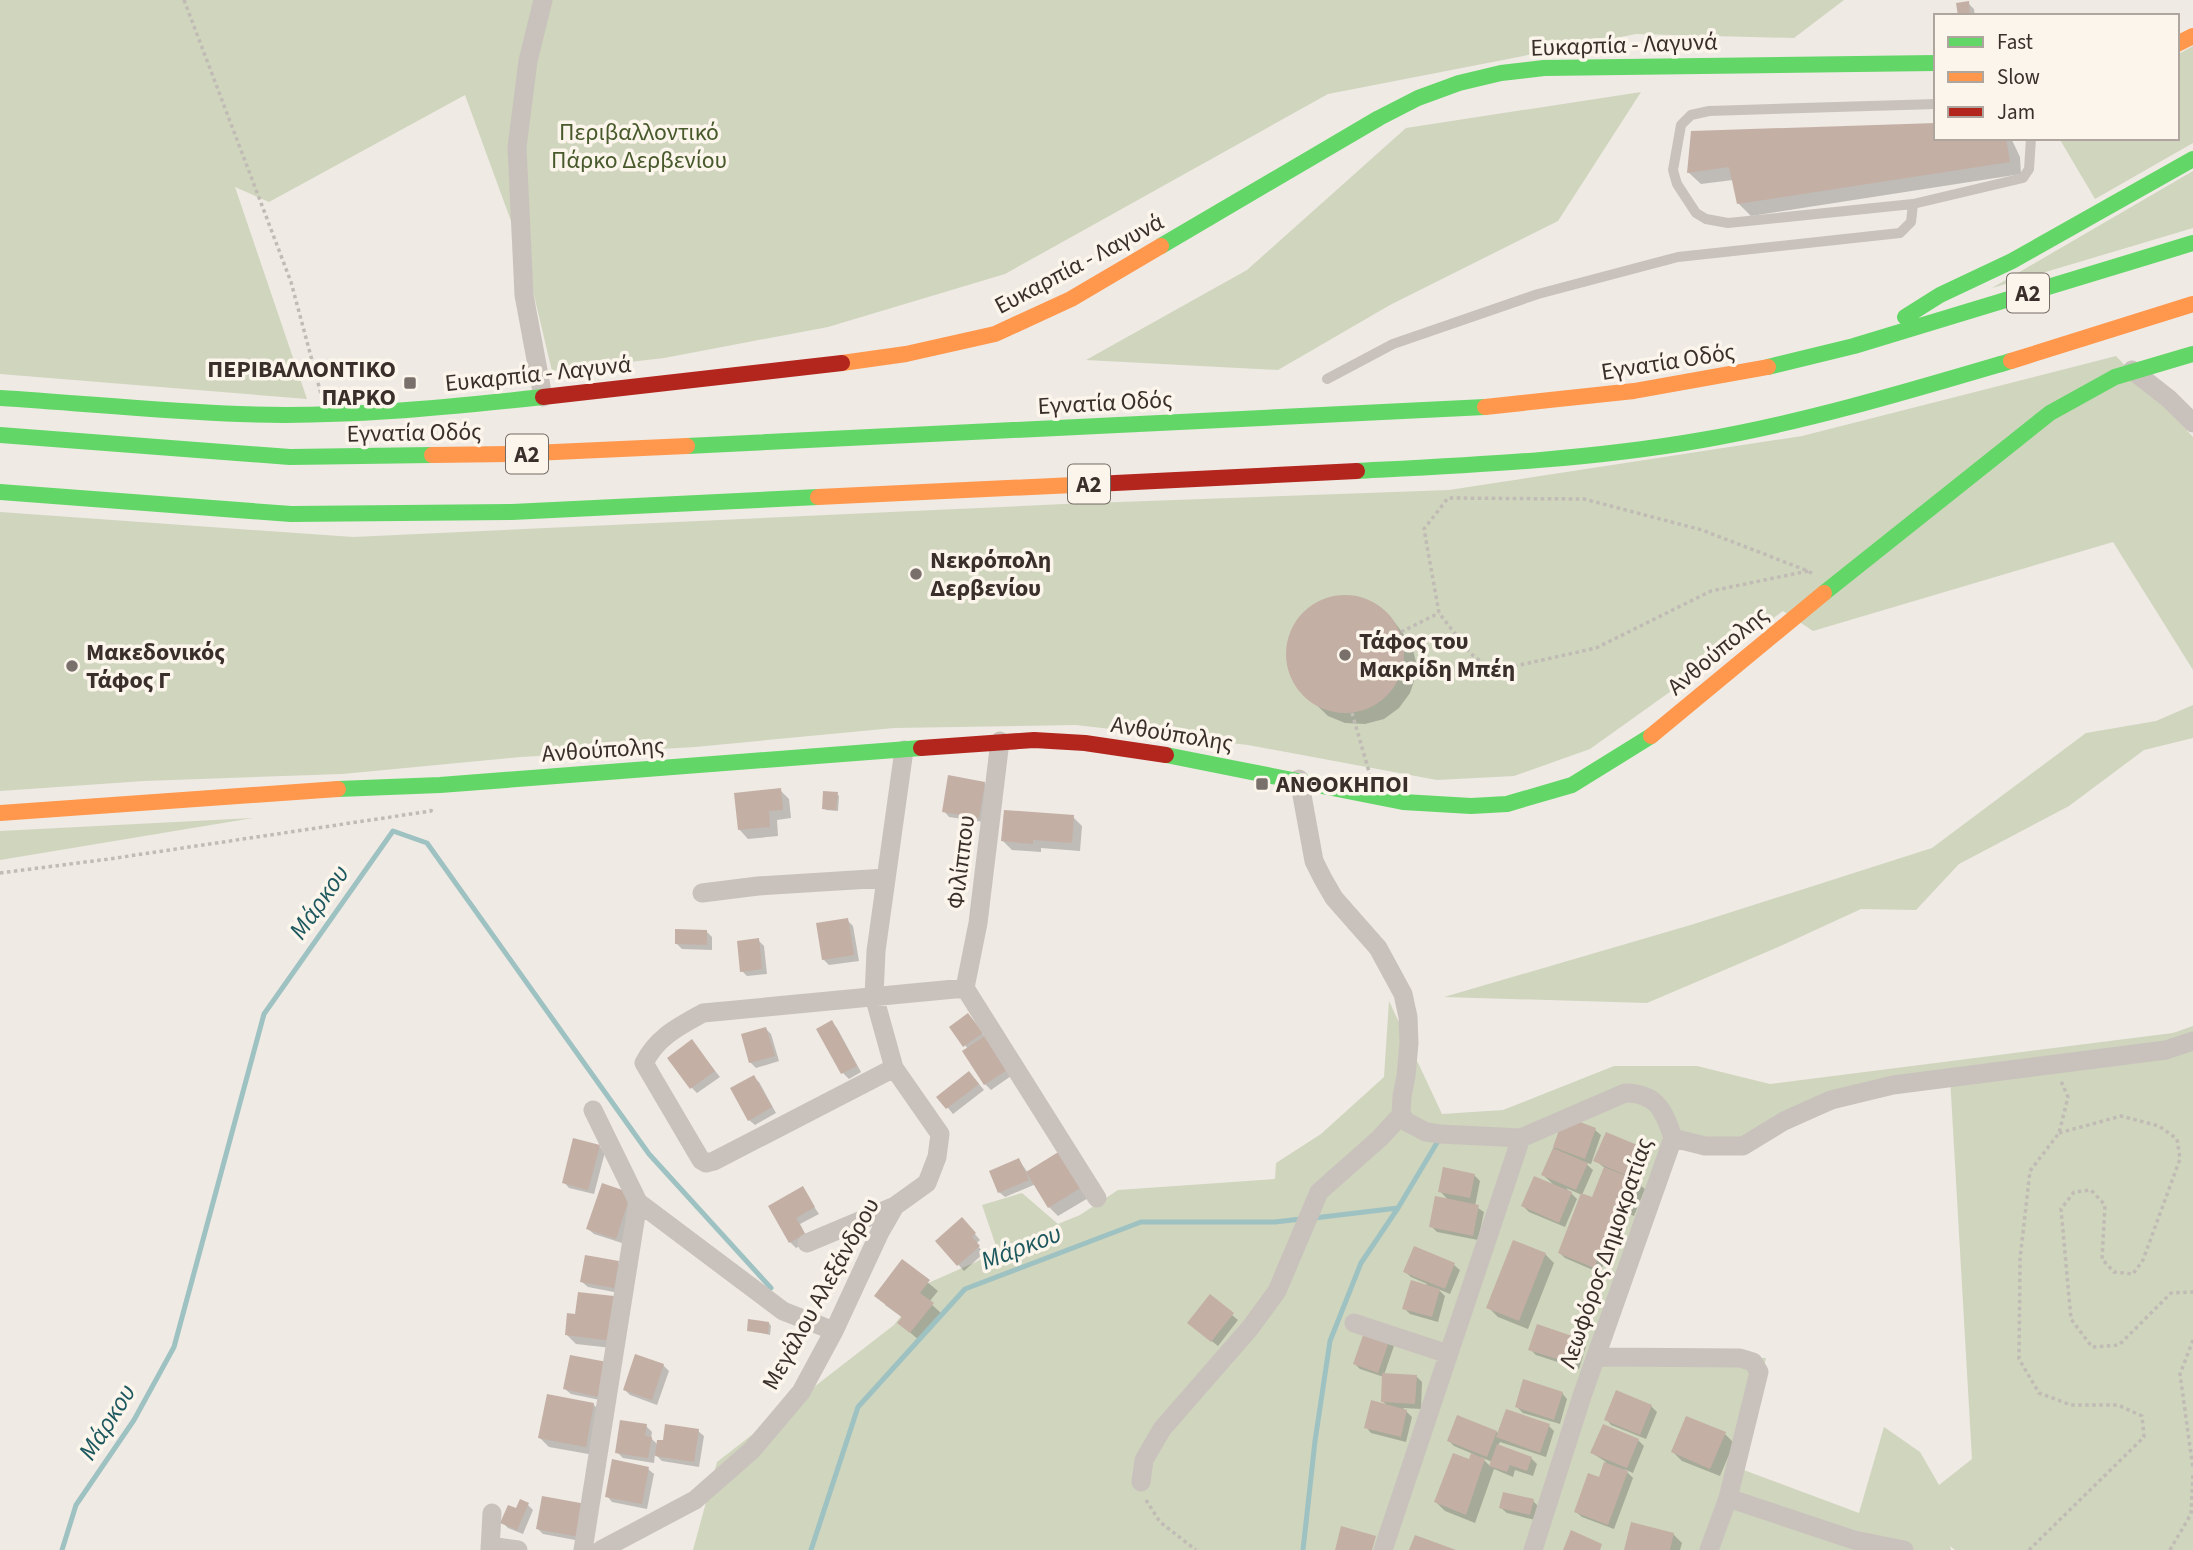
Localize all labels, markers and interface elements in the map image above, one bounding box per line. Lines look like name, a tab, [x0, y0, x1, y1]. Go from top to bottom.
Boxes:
legend	[1934, 14, 2179, 140]
street label: Ευκαρπία - Λαγυνά	[1530, 24, 1719, 66]
text: Fast	[1997, 27, 2033, 57]
text: Slow	[1997, 62, 2040, 92]
text: Jam	[1997, 97, 2035, 127]
park label: Περιβαλλοντικό Πάρκο Δερβενίου	[551, 115, 727, 178]
street label: Ευκαρπία - Λαγυνά	[988, 204, 1170, 323]
road number: Α2	[2007, 274, 2049, 312]
street label: Εγνατία Οδός	[1599, 334, 1737, 390]
street label: Ευκαρπία - Λαγυνά	[443, 347, 633, 401]
place label: ΠΕΡΙΒΑΛΛΟΝΤΙΚΟ ΠΑΡΚΟ	[207, 352, 396, 415]
marker: ΠΕΡΙΒΑΛΛΟΝΤΙΚΟ ΠΑΡΚΟ	[402, 375, 418, 391]
street label: Εγνατία Οδός	[1037, 382, 1173, 424]
street label: Εγνατία Οδός	[346, 414, 482, 452]
road number: Α2	[506, 435, 548, 474]
road number: Α2	[1068, 464, 1110, 504]
place label: Νεκρόπολη Δερβενίου	[930, 543, 1051, 606]
marker: Νεκρόπολη Δερβενίου	[908, 566, 924, 582]
street label: Ανθούπολης	[1660, 598, 1776, 704]
place label: Τάφος του Μακρίδη Μπέη	[1359, 624, 1515, 687]
place label: Μακεδονικός Τάφος Γ	[86, 635, 225, 698]
marker: Τάφος του Μακρίδη Μπέη	[1337, 647, 1353, 663]
marker: Μακεδονικός Τάφος Γ	[64, 658, 80, 674]
street label: Ανθούπολης	[1109, 707, 1235, 761]
street label: Ανθούπολης	[540, 728, 666, 772]
place label: ΑΝΘΟΚΗΠΟΙ	[1275, 767, 1409, 802]
marker: ΑΝΘΟΚΗΠΟΙ	[1254, 776, 1270, 792]
street label: Φιλίππου	[938, 813, 984, 911]
water label: Μάρκου	[280, 857, 358, 947]
street label: Λεωφόρος Δημοκρατίας	[1550, 1133, 1662, 1373]
street label: Μεγάλου Αλεξάνδρου	[753, 1191, 889, 1397]
water label: Μάρκου	[975, 1215, 1067, 1279]
water label: Μάρκου	[69, 1377, 145, 1467]

